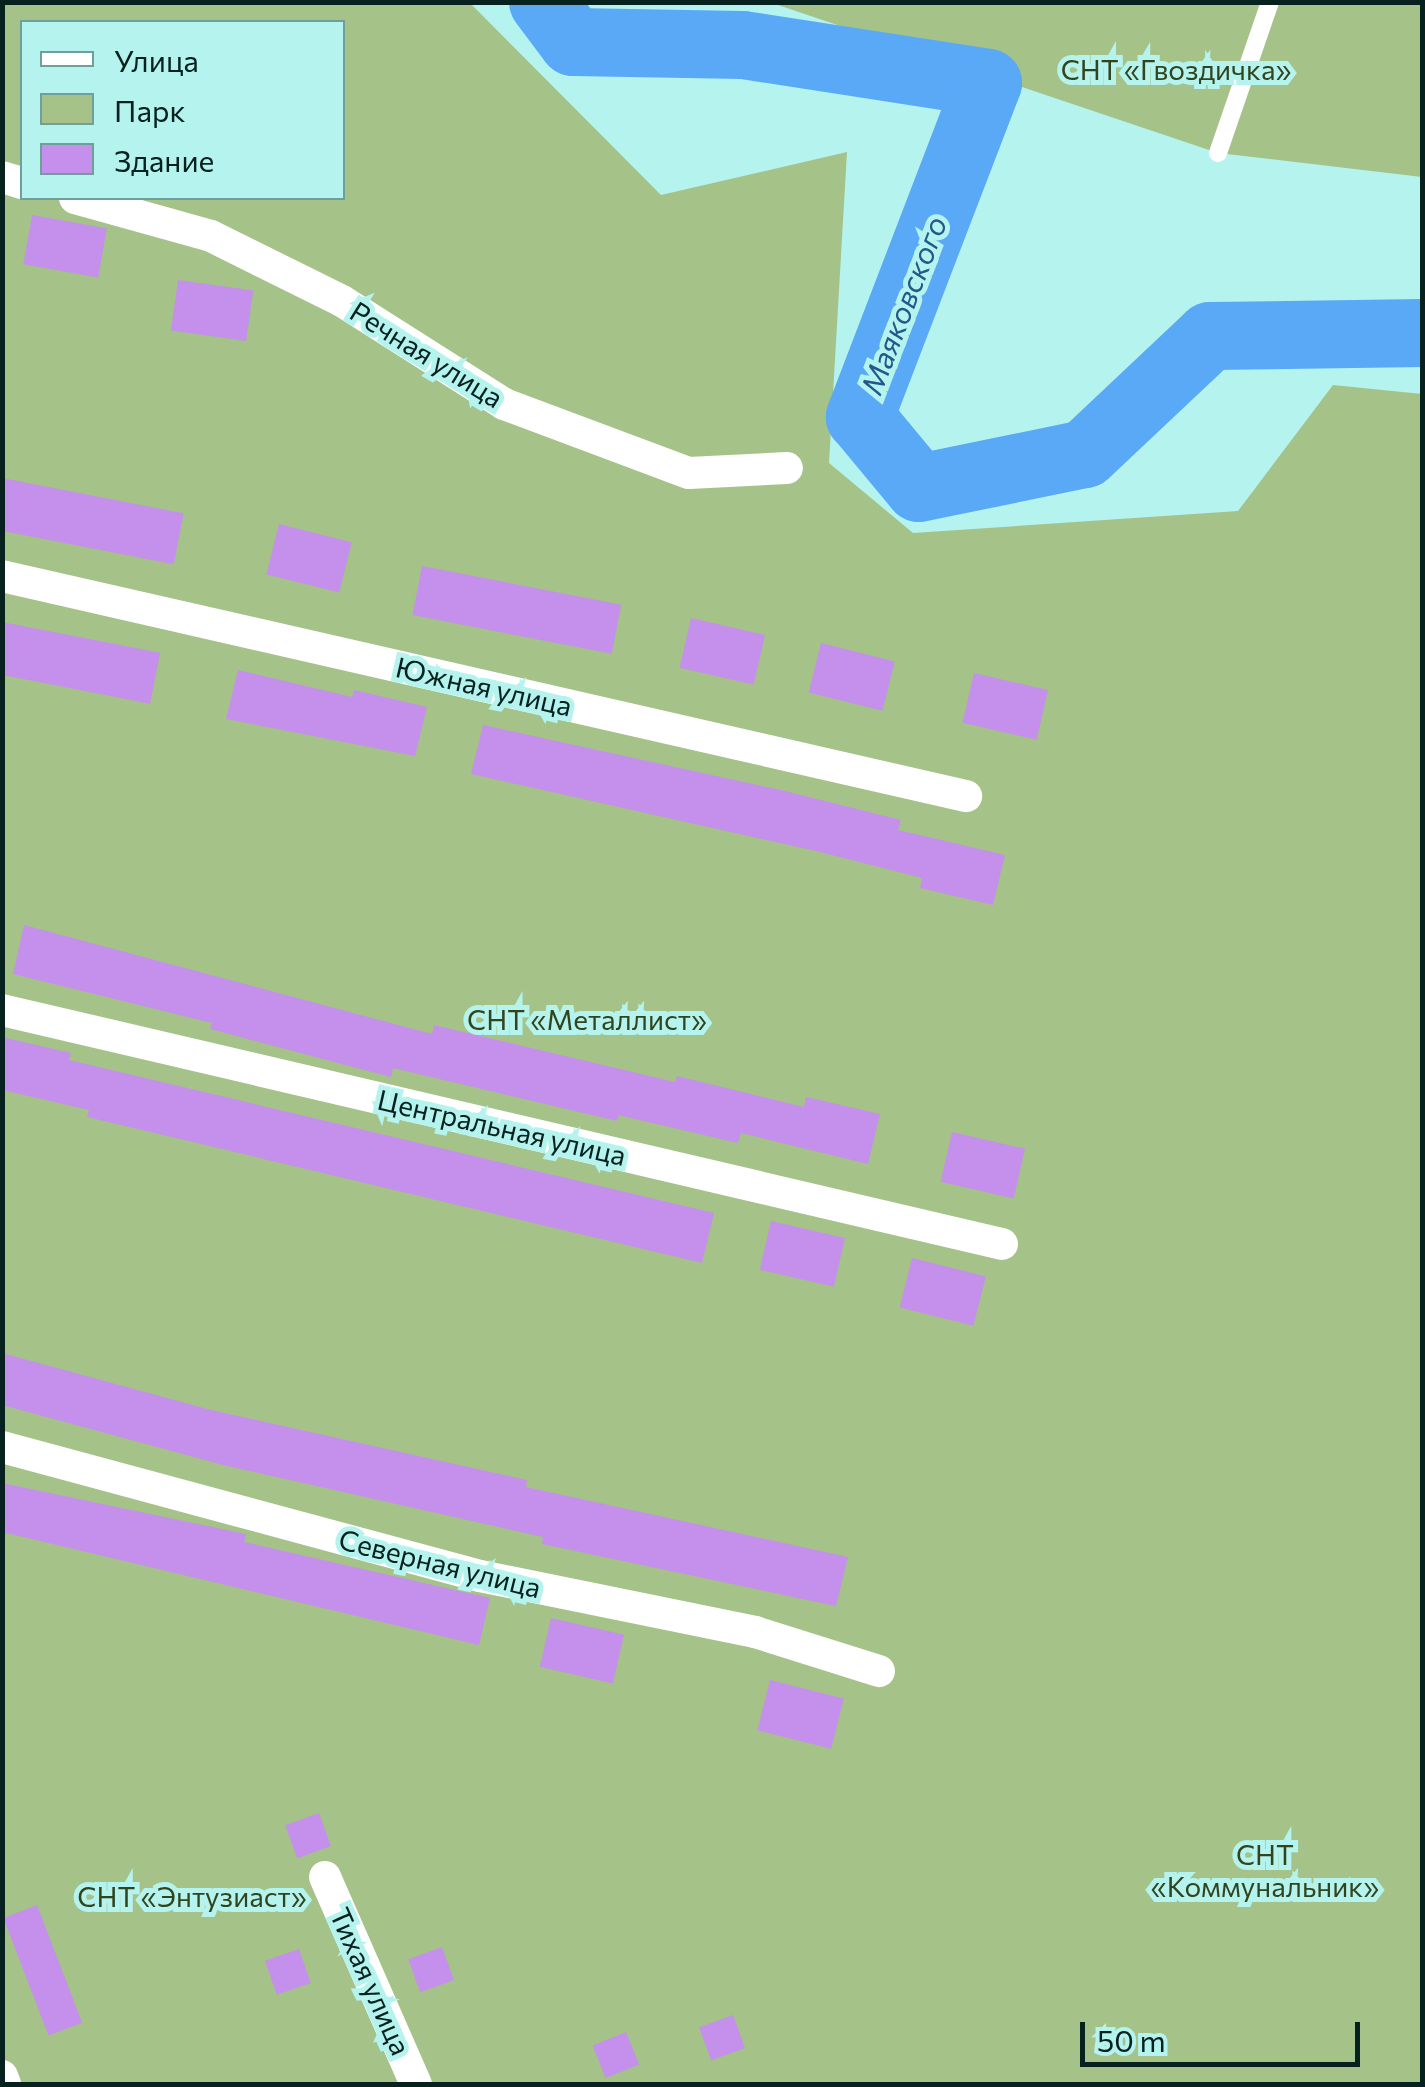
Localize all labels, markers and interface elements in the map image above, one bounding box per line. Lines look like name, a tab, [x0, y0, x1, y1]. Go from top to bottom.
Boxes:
legend	[20, 20, 345, 200]
text: Улица	[114, 41, 199, 78]
park label: СНТ «Гвоздичка»	[1061, 52, 1291, 86]
text: Парк	[114, 91, 186, 128]
text: Здание	[114, 141, 214, 178]
water label: Маяковского	[853, 211, 953, 399]
street label: Речная улица	[344, 294, 510, 414]
street label: Южная улица	[393, 649, 575, 723]
park label: СНТ «Металлист»	[467, 1002, 707, 1036]
street label: Центральная улица	[375, 1082, 629, 1172]
street label: Северная улица	[335, 1522, 545, 1604]
park label: СНТ «Коммунальник»	[1151, 1837, 1379, 1903]
park label: СНТ «Энтузиаст»	[77, 1879, 307, 1913]
street label: Тихая улица	[324, 1902, 418, 2060]
scale bar	[1085, 2002, 1365, 2064]
text: 50 m	[1097, 2021, 1166, 2058]

